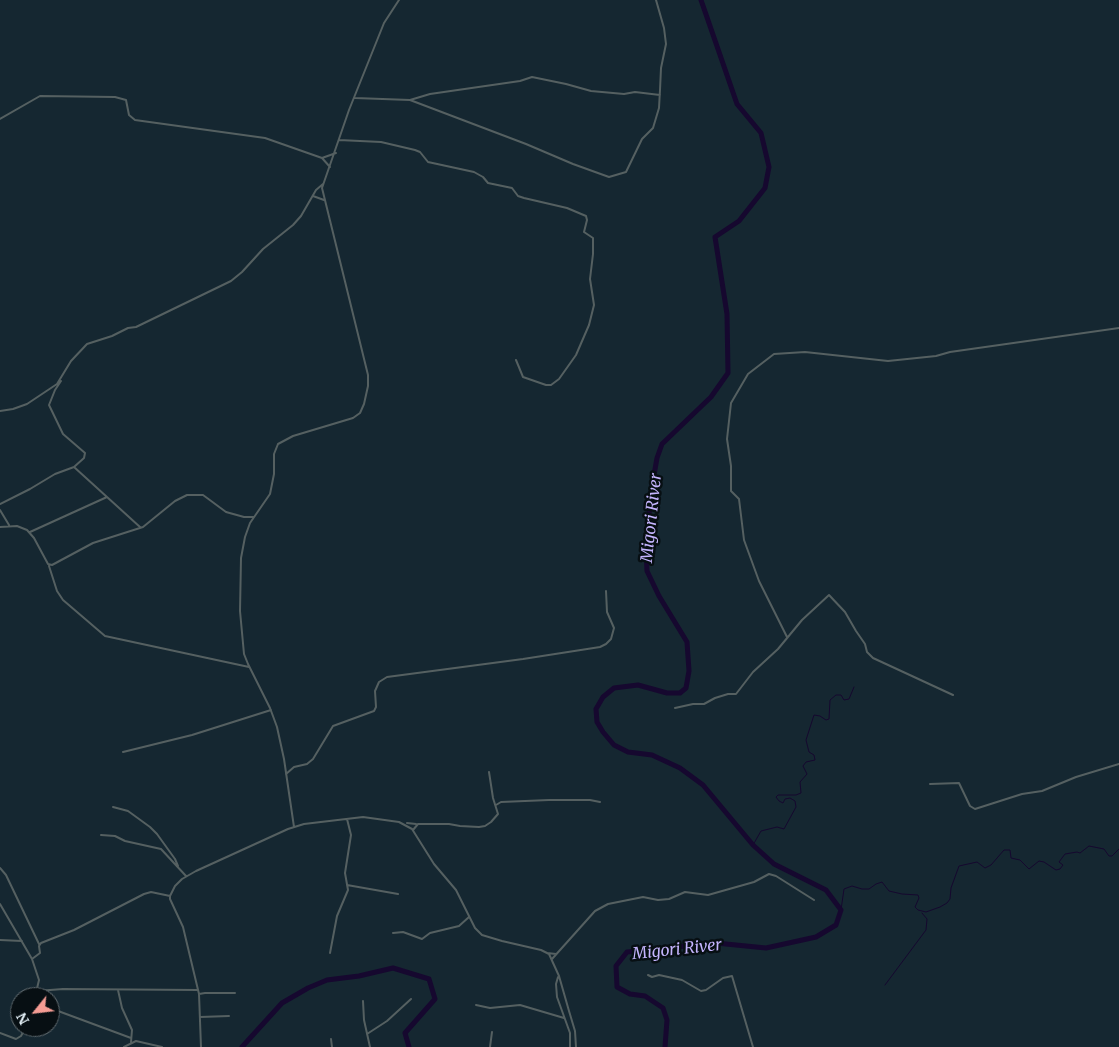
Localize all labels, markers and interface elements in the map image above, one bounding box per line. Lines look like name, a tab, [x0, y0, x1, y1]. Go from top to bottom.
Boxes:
water label: Migori River	[638, 472, 666, 564]
water label: Migori River	[631, 936, 723, 964]
north arrow	[10, 987, 60, 1037]
text: N	[12, 1010, 33, 1028]

